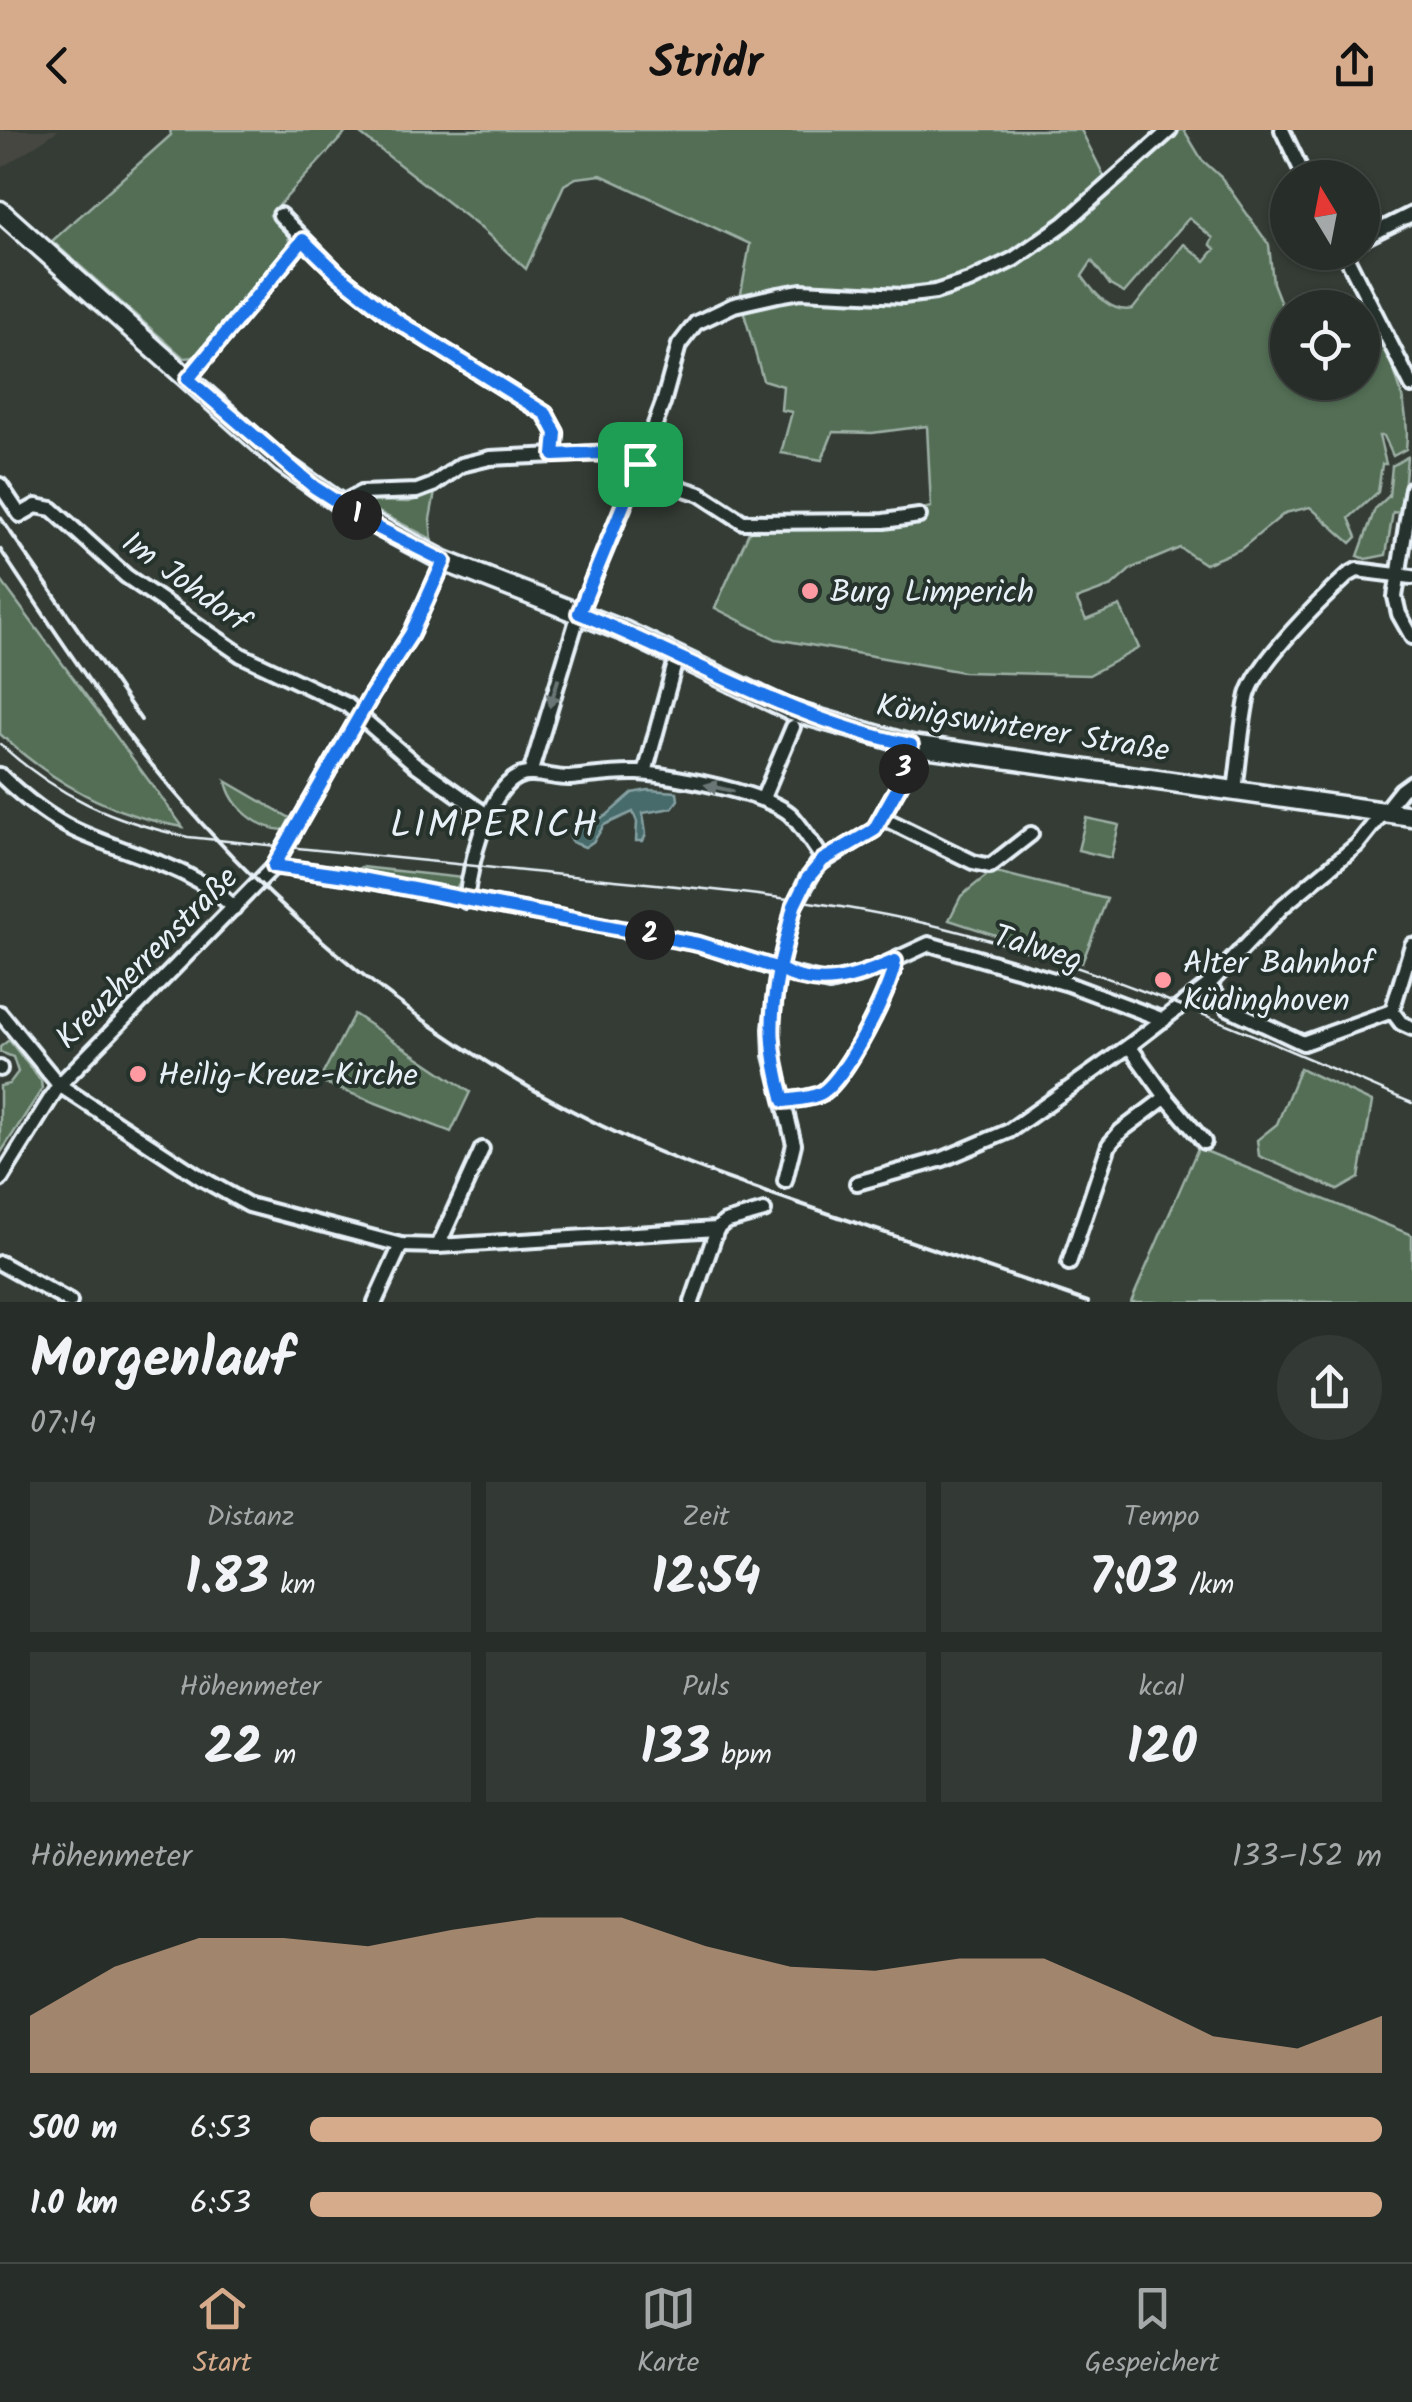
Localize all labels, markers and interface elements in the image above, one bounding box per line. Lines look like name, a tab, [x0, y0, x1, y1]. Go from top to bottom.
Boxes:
text: Stridr	[649, 29, 763, 101]
icon: back	[30, 38, 85, 93]
icon: share	[1327, 38, 1382, 93]
north arrow	[1270, 160, 1380, 270]
map controls	[1270, 160, 1380, 400]
button: locate	[1270, 290, 1380, 400]
pin	[598, 422, 683, 507]
icon: arrive	[613, 437, 668, 492]
pin: 1	[332, 490, 382, 540]
text: 1	[353, 492, 361, 537]
street label: Im Johdorf	[110, 519, 262, 649]
place label: Burg Limperich	[830, 568, 1034, 619]
marker: Burg Limperich	[799, 580, 821, 602]
one-way arrow	[546, 679, 561, 709]
street label: Königswinterer Straße	[872, 681, 1173, 778]
pin: 3	[879, 744, 929, 794]
text: 3	[896, 746, 912, 791]
one-way arrow	[703, 780, 734, 795]
district label: LIMPERICH	[390, 797, 600, 857]
street label: Kreuzherrenstraße	[44, 855, 251, 1062]
pin: 2	[625, 910, 675, 960]
text: 2	[642, 912, 658, 957]
street label: Talweg	[986, 912, 1088, 987]
place label: Alter Bahnhof Küdinghoven	[1183, 939, 1377, 1027]
marker: Alter Bahnhof Küdinghoven	[1152, 969, 1174, 991]
place label: Heilig-Kreuz-Kirche	[158, 1051, 418, 1102]
marker: Heilig-Kreuz-Kirche	[127, 1063, 149, 1085]
text: Morgenlauf	[30, 1318, 294, 1405]
button: share	[1277, 1335, 1382, 1440]
text: 07:14	[30, 1399, 96, 1450]
text: Distanz	[206, 1495, 294, 1540]
text: Zeit	[682, 1495, 730, 1540]
text: Tempo	[1124, 1495, 1200, 1540]
text: 1.83	[185, 1540, 269, 1620]
text: 12:54	[651, 1540, 761, 1620]
text: 7:03	[1089, 1540, 1178, 1620]
text: km	[269, 1563, 316, 1608]
text: /km	[1178, 1563, 1234, 1608]
text: Höhenmeter	[180, 1665, 321, 1710]
text: Puls	[682, 1665, 730, 1710]
text: kcal	[1139, 1665, 1184, 1710]
text: 22	[204, 1710, 263, 1790]
text: 133	[640, 1710, 710, 1790]
text: 120	[1127, 1710, 1197, 1790]
text: m	[263, 1733, 296, 1778]
text: bpm	[710, 1733, 772, 1778]
text: Höhenmeter	[30, 1832, 192, 1883]
text: 133–152 m	[1232, 1832, 1382, 1883]
text: 500 m	[30, 2104, 118, 2155]
text: 6:53	[190, 2104, 251, 2155]
text: 1.0 km	[30, 2179, 118, 2230]
text: 6:53	[190, 2179, 251, 2230]
tab: Start	[193, 2281, 252, 2386]
tab: Karte	[637, 2281, 699, 2386]
tab: Gespeichert	[1085, 2281, 1219, 2386]

